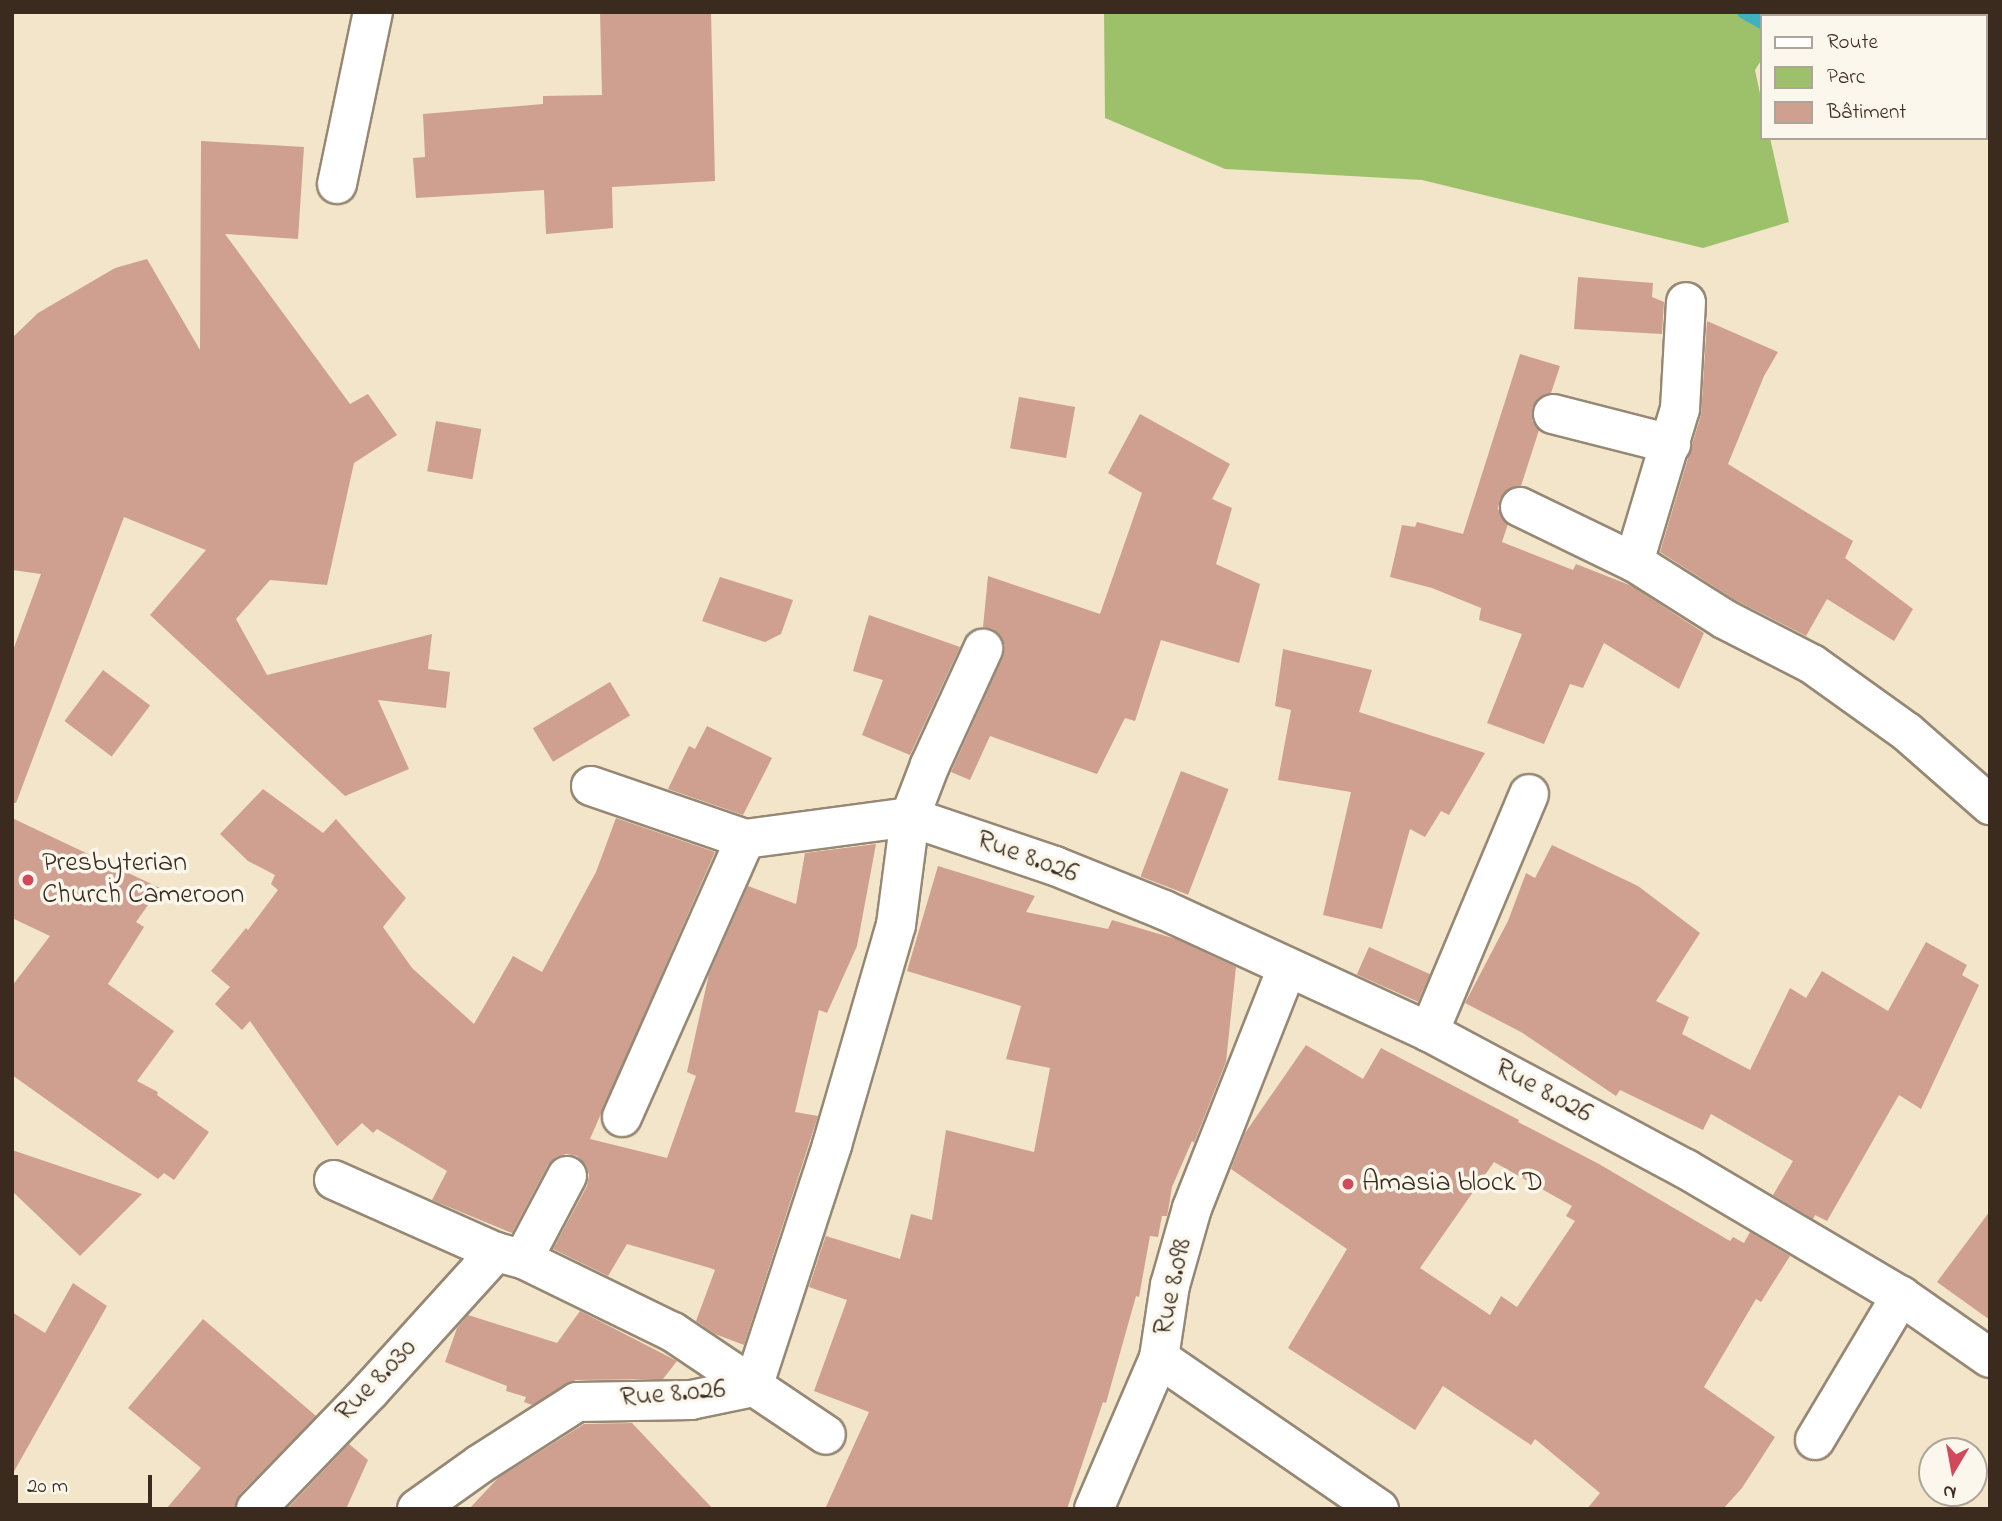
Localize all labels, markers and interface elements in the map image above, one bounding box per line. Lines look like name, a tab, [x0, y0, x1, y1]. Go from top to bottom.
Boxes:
legend	[1760, 14, 1988, 140]
text: Route	[1827, 28, 1878, 58]
text: Parc	[1827, 63, 1865, 93]
text: Bâtiment	[1827, 98, 1906, 128]
street label: Rue 8.026	[972, 824, 1082, 892]
place label: Presbyterian Church Cameroon	[42, 847, 244, 913]
marker: Presbyterian Church Cameroon	[20, 872, 36, 888]
street label: Rue 8.026	[1489, 1052, 1597, 1132]
place label: Amasia block D	[1362, 1167, 1543, 1201]
marker: Amasia block D	[1340, 1176, 1356, 1192]
street label: Rue 8.098	[1147, 1235, 1201, 1339]
street label: Rue 8.030	[329, 1332, 425, 1430]
street label: Rue 8.026	[619, 1374, 727, 1416]
north arrow	[1918, 1437, 1988, 1507]
scale bar	[18, 1462, 156, 1506]
text: 20 m	[27, 1472, 68, 1502]
text: N	[1941, 1477, 1958, 1506]

